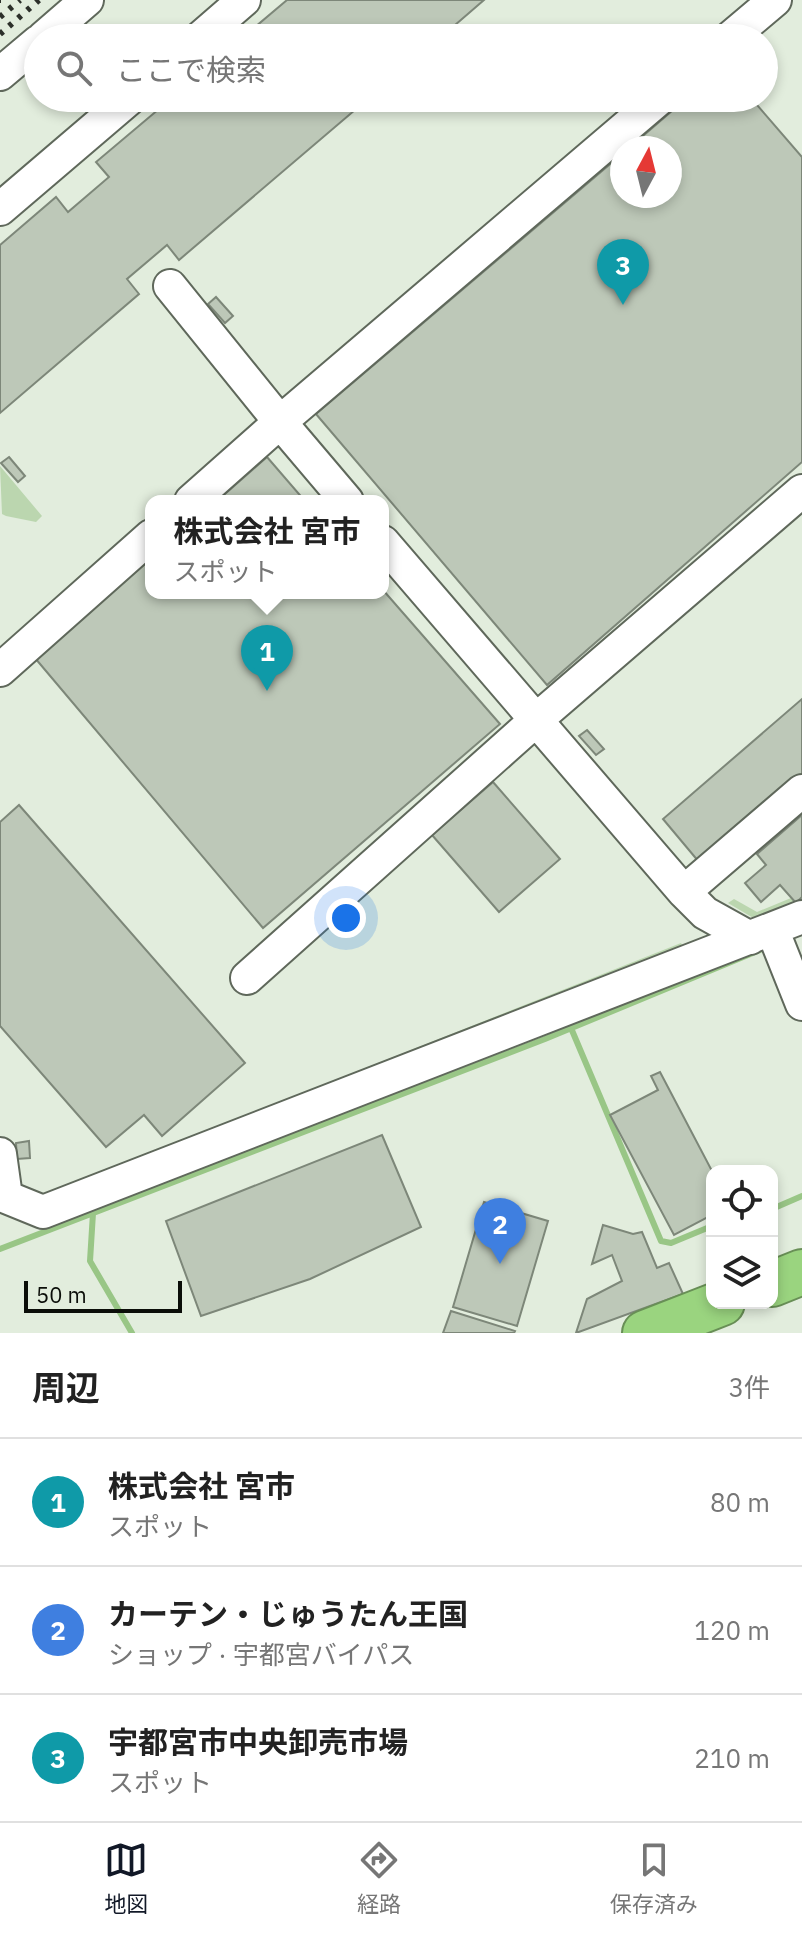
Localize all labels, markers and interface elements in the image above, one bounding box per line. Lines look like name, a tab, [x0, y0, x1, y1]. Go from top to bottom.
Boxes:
search box	[24, 24, 778, 112]
icon: search	[52, 46, 96, 90]
text: ここで検索	[116, 50, 266, 89]
north arrow	[610, 136, 682, 208]
pin: 3	[597, 239, 649, 305]
popup	[145, 495, 389, 599]
text: 株式会社 宮市	[173, 511, 361, 550]
text: スポット	[173, 554, 277, 588]
pin: 1	[241, 625, 293, 691]
your location	[326, 898, 366, 938]
map controls	[706, 1165, 778, 1309]
button: locate	[706, 1165, 778, 1237]
pin: 2	[474, 1198, 526, 1264]
button: layers	[706, 1237, 778, 1309]
scale bar	[24, 1277, 182, 1313]
text: 50 m	[36, 1280, 87, 1309]
text: 周辺	[32, 1365, 100, 1409]
text: 3件	[728, 1370, 770, 1404]
text: 株式会社 宮市	[108, 1466, 295, 1505]
text: 1	[50, 1485, 66, 1519]
text: 80 m	[710, 1485, 770, 1519]
text: スポット	[108, 1509, 212, 1543]
text: カーテン・じゅうたん王国	[108, 1594, 468, 1633]
text: 2	[50, 1613, 66, 1647]
text: 120 m	[694, 1613, 770, 1647]
text: ショップ · 宇都宮バイパス	[108, 1637, 414, 1671]
text: 宇都宮市中央卸売市場	[108, 1722, 408, 1761]
text: 3	[50, 1741, 66, 1775]
text: 210 m	[694, 1741, 770, 1775]
text: スポット	[108, 1765, 212, 1799]
tab: 地図	[104, 1838, 148, 1918]
tab: 経路	[357, 1838, 401, 1918]
tab: 保存済み	[610, 1838, 698, 1918]

